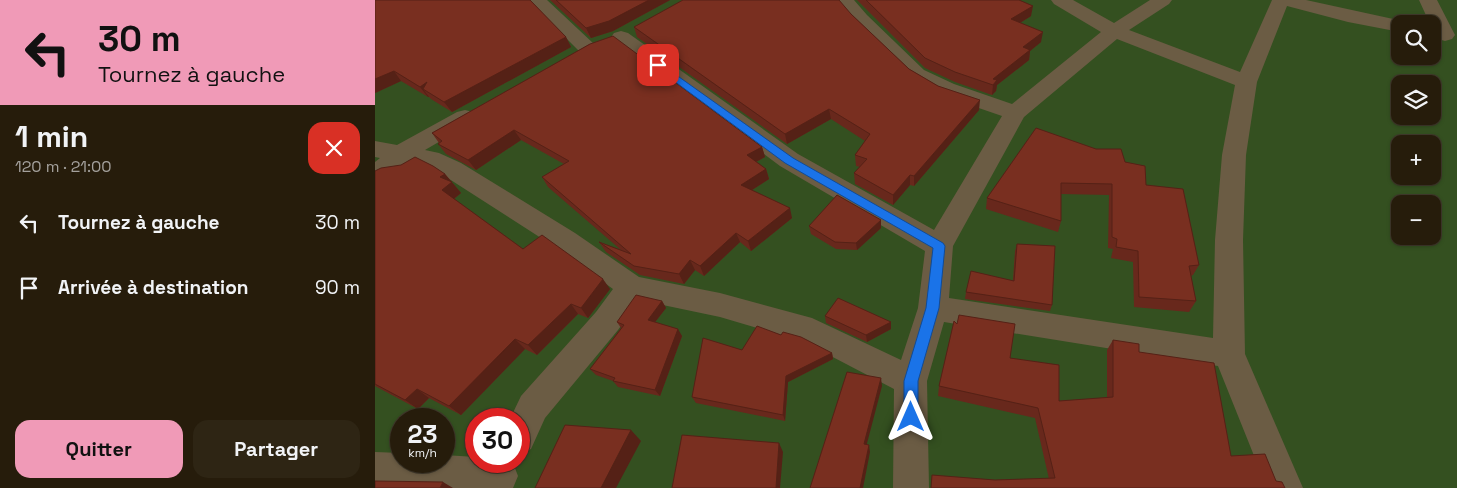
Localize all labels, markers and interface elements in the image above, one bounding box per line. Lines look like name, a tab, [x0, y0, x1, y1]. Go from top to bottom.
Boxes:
map controls	[1391, 15, 1441, 245]
button: search	[1391, 15, 1441, 65]
text: 30 m	[98, 17, 181, 61]
icon: left	[15, 20, 80, 85]
pin	[637, 44, 679, 86]
icon: arrive	[644, 51, 672, 79]
text: Tournez à gauche	[98, 60, 285, 88]
button: layers	[1391, 75, 1441, 125]
text: 1 min	[15, 117, 88, 156]
button: close	[308, 122, 360, 174]
button: +	[1391, 135, 1441, 185]
text: 120 m · 21:00	[15, 156, 112, 177]
button: −	[1391, 195, 1441, 245]
icon: left	[15, 209, 43, 237]
text: Tournez à gauche	[58, 210, 220, 235]
text: 30 m	[315, 210, 360, 235]
icon: arrive	[15, 274, 43, 302]
text: Arrivée à destination	[58, 275, 248, 300]
text: 90 m	[315, 275, 360, 300]
position arrow	[884, 390, 936, 442]
speed limit sign: 30	[465, 408, 530, 473]
text: 23	[407, 418, 438, 450]
button: Quitter	[15, 420, 183, 478]
button: Partager	[193, 420, 360, 478]
text: km/h	[408, 445, 437, 461]

